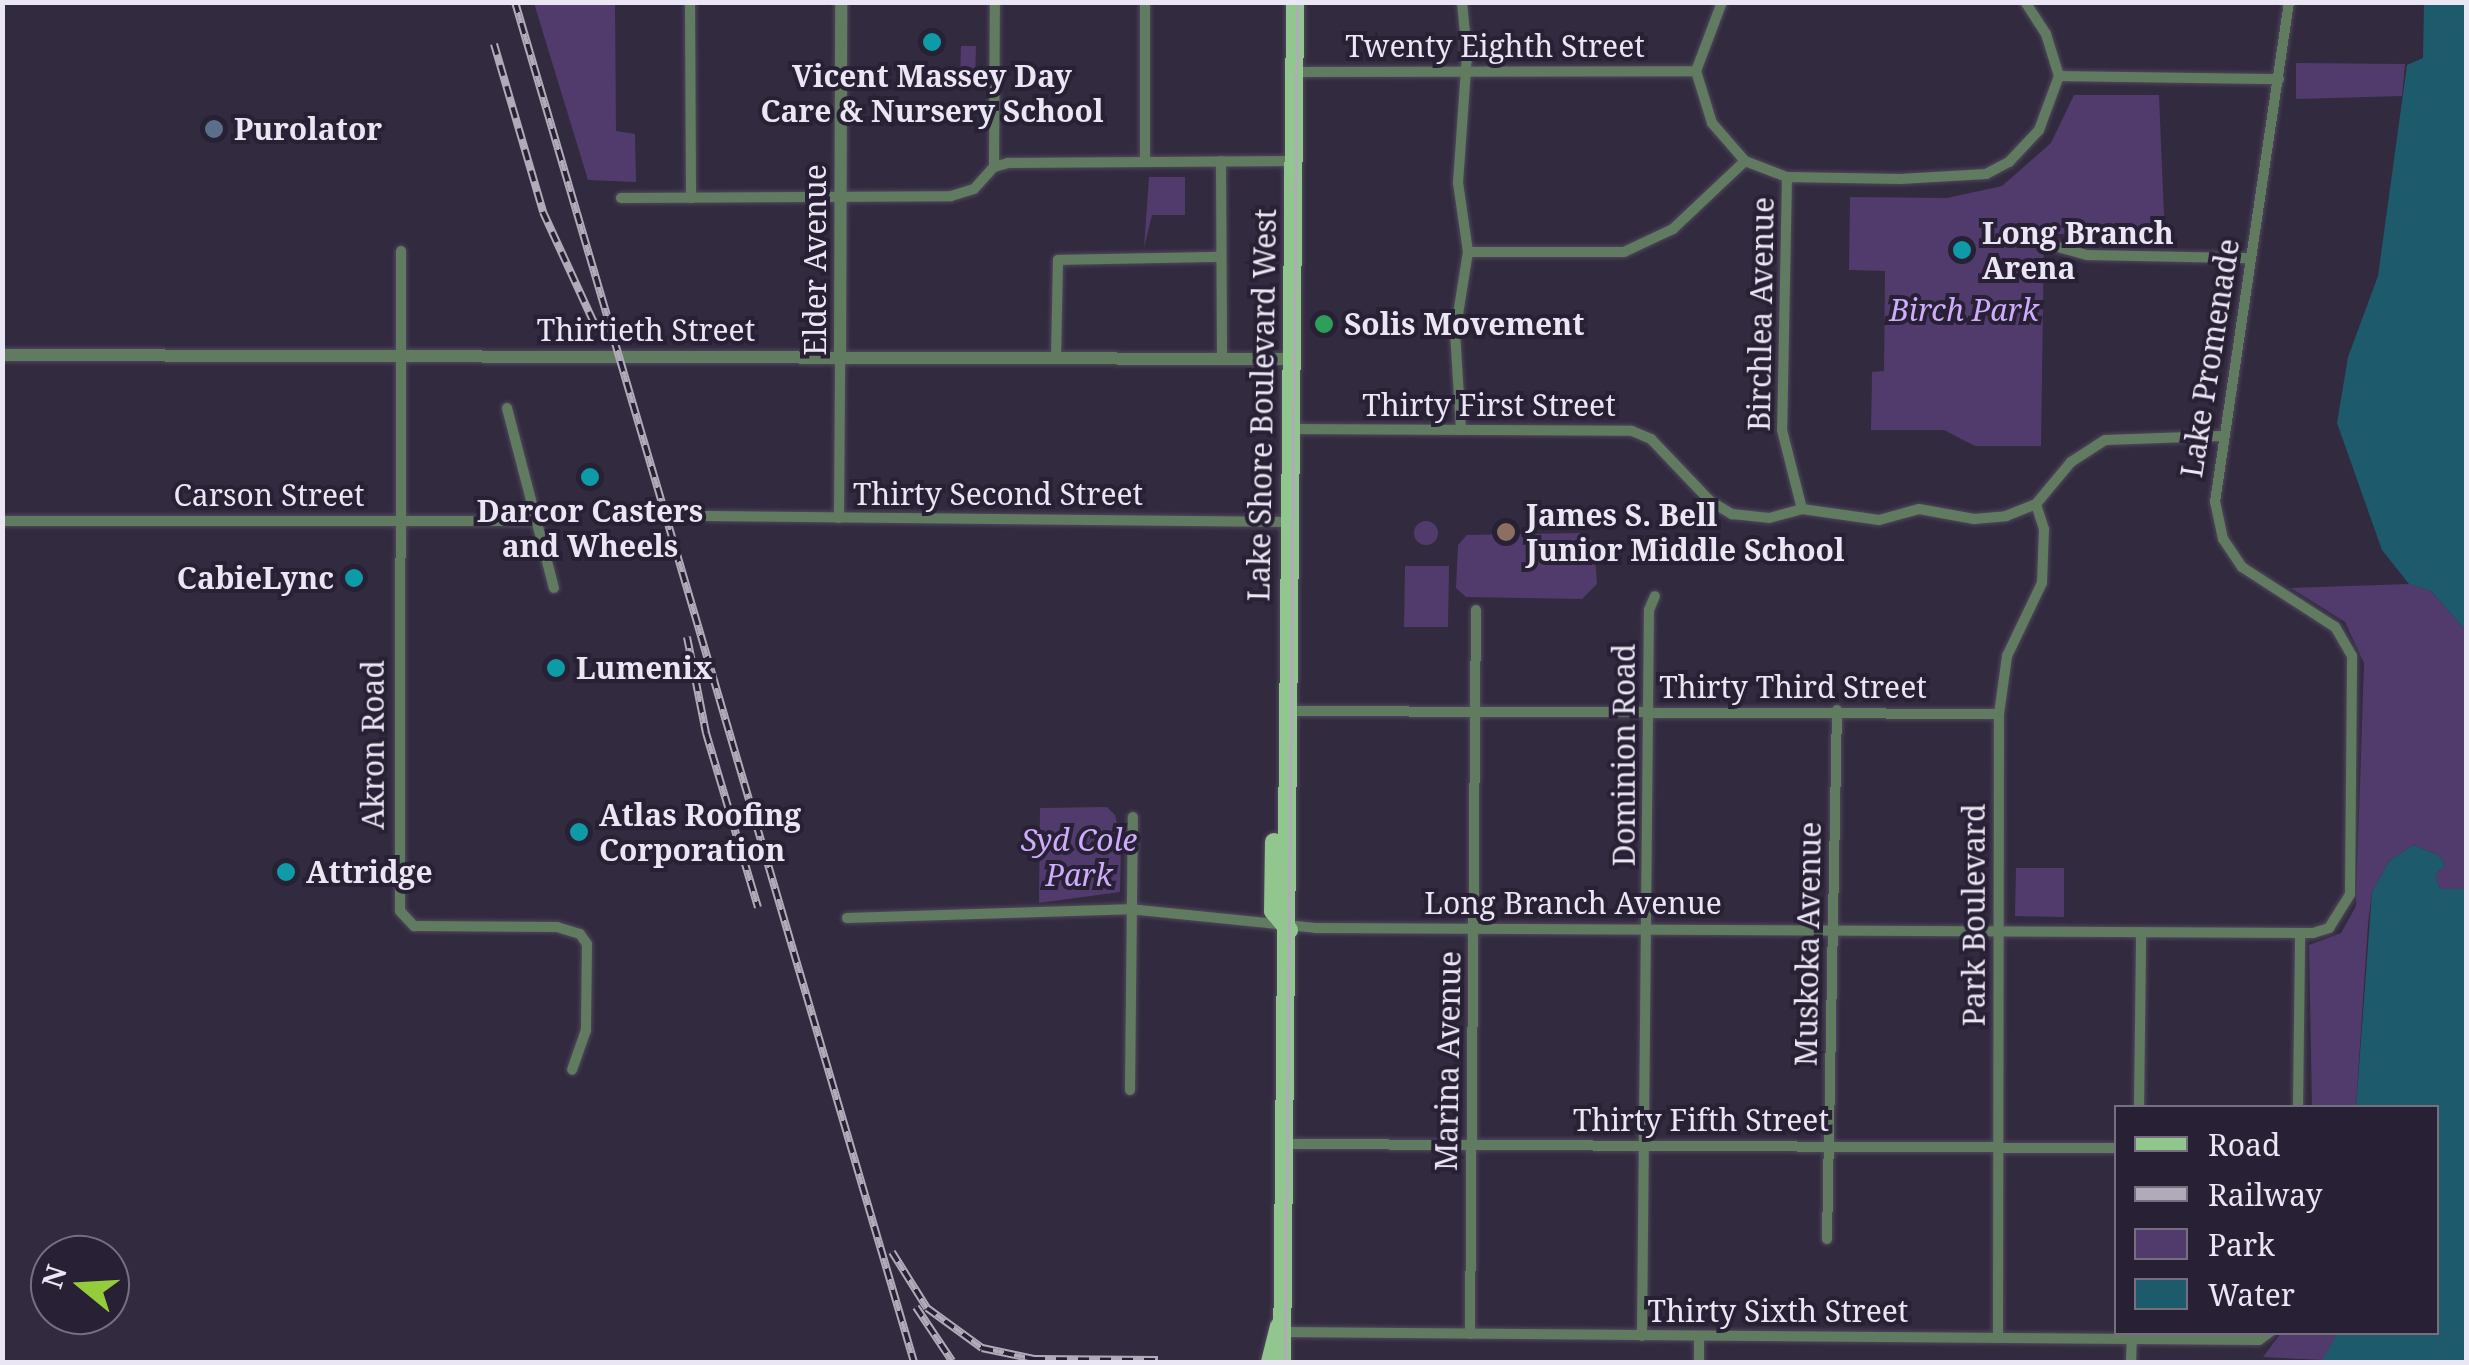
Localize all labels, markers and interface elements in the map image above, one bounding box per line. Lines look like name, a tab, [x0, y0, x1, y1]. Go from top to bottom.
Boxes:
street label: Twenty Eighth Street	[1345, 28, 1645, 64]
marker: Vicent Massey Day Care & Nursery School	[921, 31, 943, 53]
place label: Vicent Massey Day Care & Nursery School	[761, 58, 1103, 128]
place label: Purolator	[234, 111, 382, 147]
marker: Purolator	[203, 118, 225, 140]
street label: Elder Avenue	[797, 164, 833, 356]
street label: Birchlea Avenue	[1741, 196, 1781, 432]
street label: Lake Shore Boulevard West	[1241, 208, 1283, 602]
place label: Long Branch Arena	[1982, 215, 2174, 286]
street label: Lake Promenade	[2173, 236, 2247, 480]
marker: Long Branch Arena	[1951, 239, 1973, 261]
park label: Birch Park	[1889, 292, 2039, 328]
place label: Solis Movement	[1344, 306, 1584, 342]
street label: Thirtieth Street	[537, 312, 755, 348]
marker: Solis Movement	[1313, 313, 1335, 335]
street label: Thirty First Street	[1362, 387, 1616, 423]
marker: Darcor Casters and Wheels	[579, 466, 601, 488]
street label: Thirty Second Street	[853, 476, 1143, 512]
street label: Carson Street	[173, 477, 365, 513]
place label: Darcor Casters and Wheels	[477, 493, 703, 564]
place label: James S. Bell Junior Middle School	[1526, 497, 1845, 568]
marker: James S. Bell Junior Middle School	[1495, 521, 1517, 543]
place label: CabieLync	[177, 560, 334, 596]
marker: CabieLync	[343, 567, 365, 589]
street label: Dominion Road	[1606, 644, 1642, 866]
place label: Lumenix	[576, 650, 712, 686]
marker: Lumenix	[545, 657, 567, 679]
street label: Akron Road	[355, 660, 391, 830]
street label: Thirty Third Street	[1659, 669, 1927, 705]
place label: Atlas Roofing Corporation	[599, 797, 801, 868]
street label: Park Boulevard	[1956, 804, 1992, 1026]
marker: Atlas Roofing Corporation	[568, 821, 590, 843]
street label: Muskoka Avenue	[1788, 821, 1828, 1067]
park label: Syd Cole Park	[1021, 822, 1137, 892]
place label: Attridge	[306, 854, 433, 890]
marker: Attridge	[275, 861, 297, 883]
street label: Long Branch Avenue	[1424, 885, 1722, 921]
street label: Marina Avenue	[1428, 951, 1468, 1171]
street label: Thirty Fifth Street	[1573, 1102, 1829, 1138]
legend	[2114, 1105, 2439, 1335]
text: Road	[2208, 1124, 2280, 1165]
text: Railway	[2208, 1174, 2323, 1215]
text: Park	[2208, 1224, 2275, 1265]
north arrow	[30, 1235, 130, 1335]
text: N	[32, 1260, 75, 1293]
text: Water	[2208, 1274, 2295, 1315]
street label: Thirty Sixth Street	[1648, 1293, 1908, 1329]

